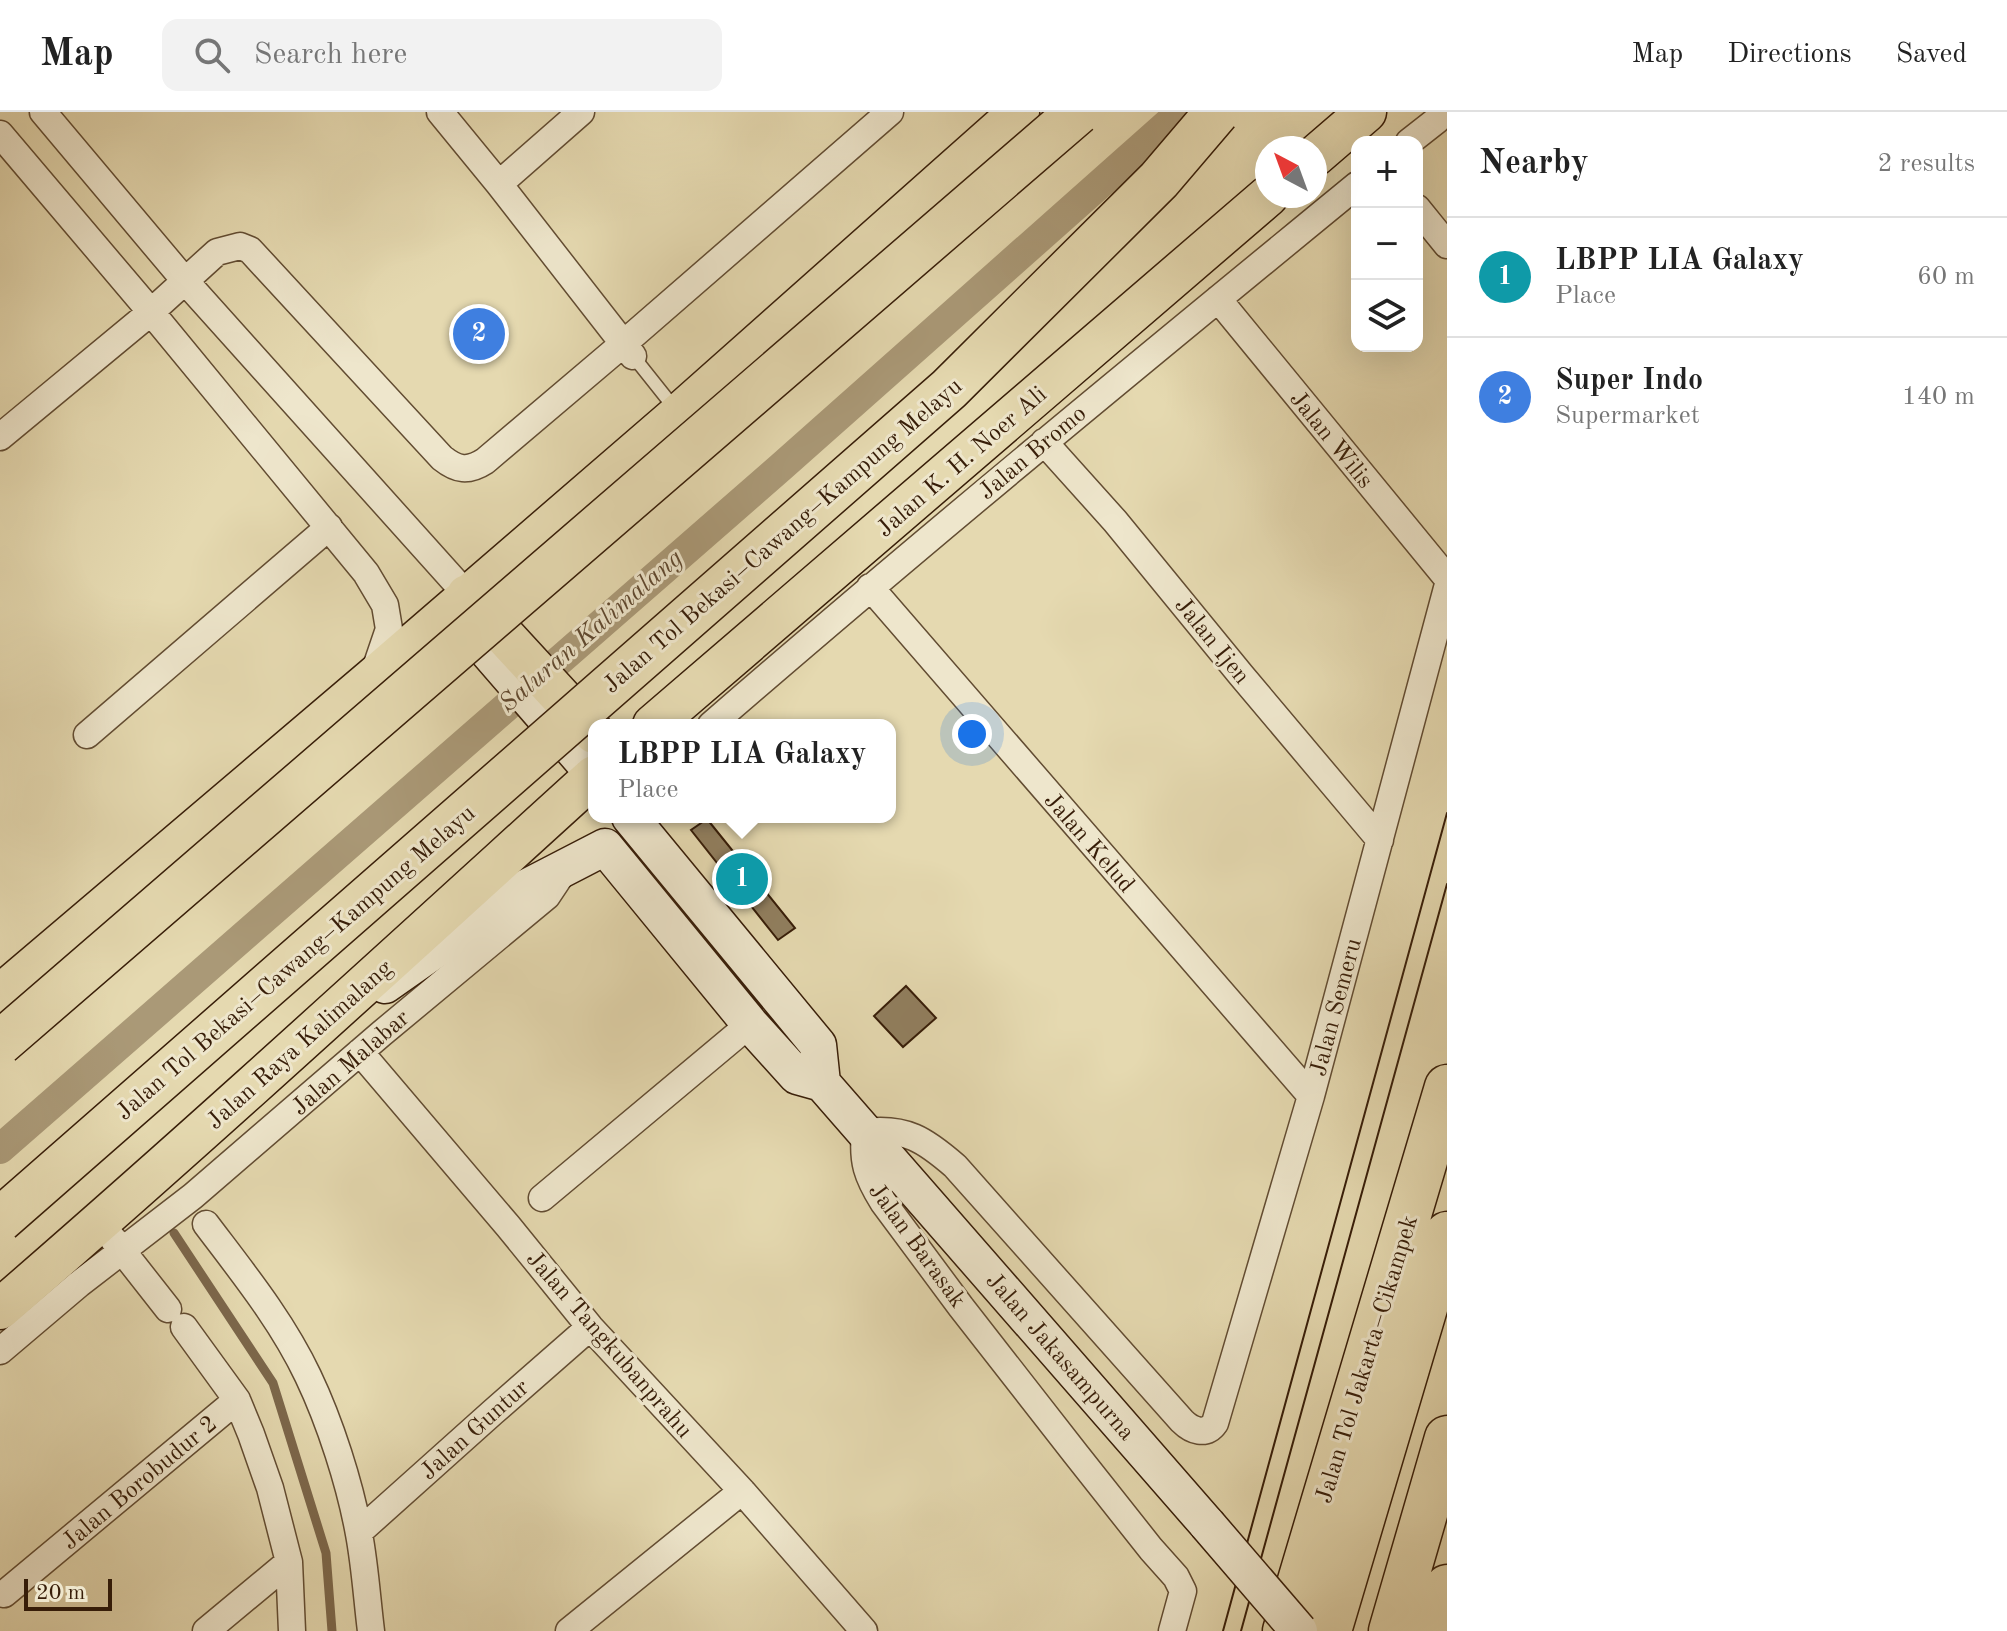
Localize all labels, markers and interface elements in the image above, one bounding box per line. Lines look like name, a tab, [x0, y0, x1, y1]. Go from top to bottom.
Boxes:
search box	[162, 19, 722, 91]
icon: search	[190, 33, 234, 77]
text: Map	[40, 36, 114, 74]
text: Search here	[254, 40, 407, 70]
text: Map	[1631, 41, 1683, 69]
text: Directions	[1727, 41, 1852, 69]
text: Saved	[1896, 41, 1967, 69]
north arrow	[1255, 136, 1327, 208]
map controls	[1351, 136, 1423, 352]
button: +	[1351, 136, 1423, 208]
text: Nearby	[1479, 147, 1589, 181]
text: 2 results	[1877, 151, 1975, 177]
button: −	[1351, 208, 1423, 280]
text: LBPP LIA Galaxy	[1555, 246, 1804, 276]
text: 1	[1497, 264, 1513, 290]
text: 60 m	[1917, 264, 1975, 290]
button: layers	[1351, 280, 1423, 352]
text: Place	[1555, 283, 1616, 309]
pin: 2	[453, 304, 505, 364]
text: Super Indo	[1555, 366, 1703, 396]
street label: Jalan Tol Bekasi–Cawang–Kampung Melayu	[599, 374, 967, 699]
street label: Jalan K. H. Noer Ali	[873, 383, 1052, 542]
text: 2	[1497, 384, 1513, 410]
text: 140 m	[1902, 384, 1975, 410]
street label: Jalan Wilis	[1284, 387, 1377, 493]
street label: Jalan Bromo	[975, 402, 1092, 505]
text: Supermarket	[1555, 403, 1700, 429]
water label: Saluran Kalimalang	[495, 545, 688, 718]
street label: Jalan Ijen	[1169, 593, 1254, 689]
your location	[952, 714, 992, 754]
popup	[588, 719, 896, 823]
text: LBPP LIA Galaxy	[618, 740, 866, 770]
text: Place	[618, 777, 678, 803]
street label: Jalan Kelud	[1039, 789, 1138, 898]
street label: Jalan Tol Bekasi–Cawang–Kampung Melayu	[112, 801, 480, 1126]
pin: 1	[716, 849, 768, 909]
street label: Jalan Semeru	[1307, 936, 1367, 1079]
street label: Jalan Raya Kalimalang	[203, 956, 398, 1135]
street label: Jalan Malabar	[288, 1006, 415, 1121]
street label: Jalan Barasak	[863, 1179, 969, 1313]
street label: Jalan Tol Jakarta–Cikampek	[1313, 1213, 1423, 1506]
street label: Jalan Tangkubanprahu	[521, 1247, 696, 1443]
street label: Jalan Jakasampurna	[980, 1269, 1139, 1446]
street label: Jalan Guntur	[416, 1376, 534, 1485]
street label: Jalan Borobudur 2	[58, 1412, 222, 1555]
scale bar	[24, 1575, 112, 1611]
text: 20 m	[36, 1582, 85, 1604]

